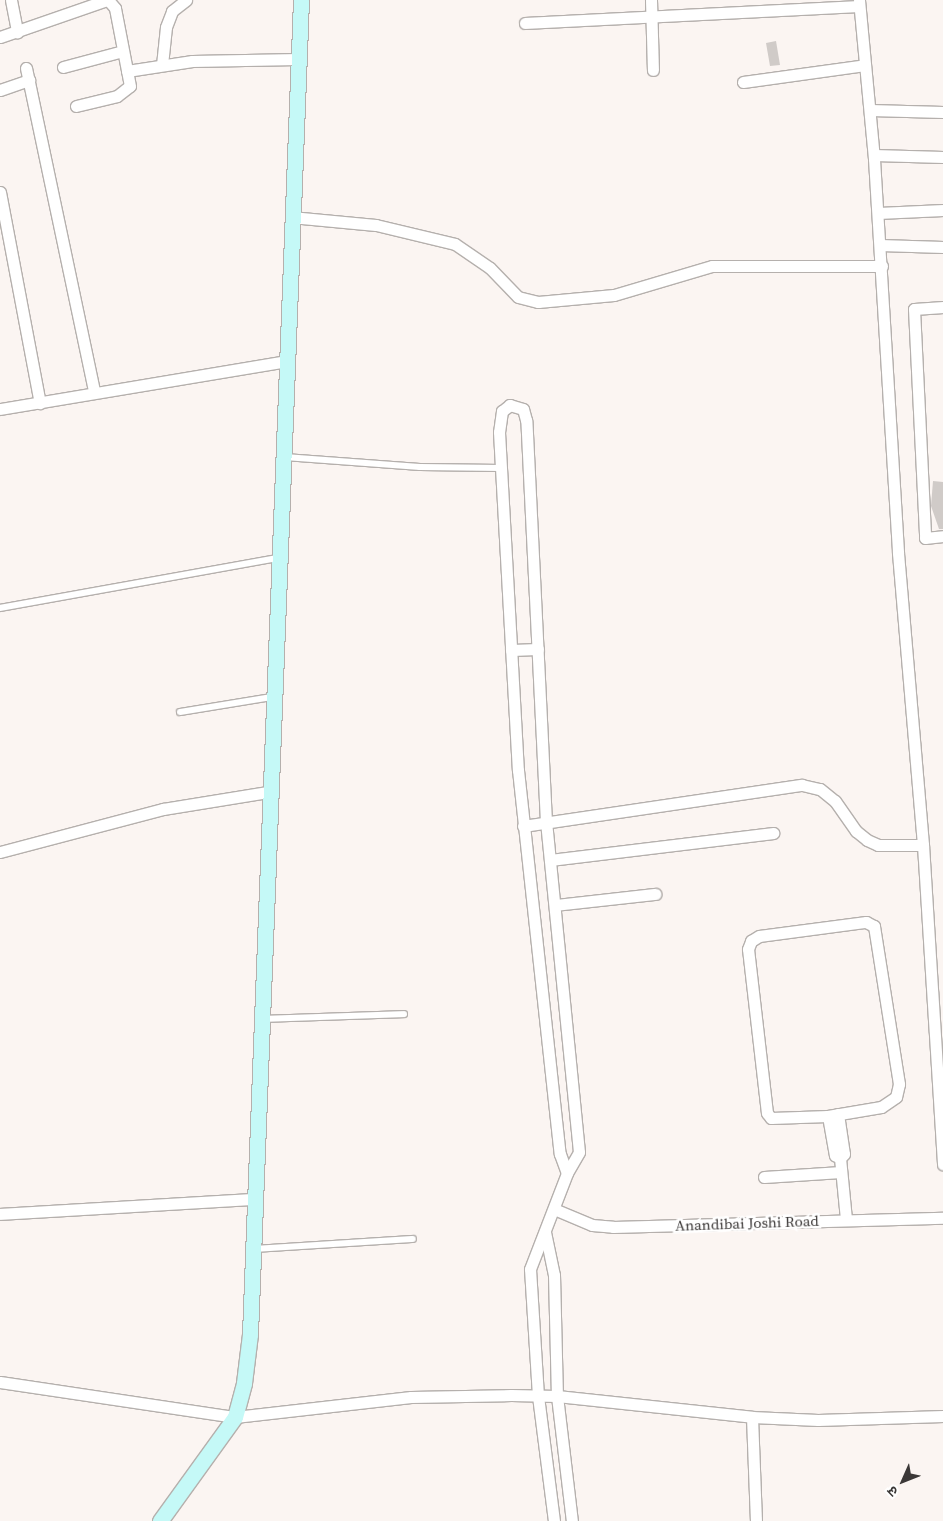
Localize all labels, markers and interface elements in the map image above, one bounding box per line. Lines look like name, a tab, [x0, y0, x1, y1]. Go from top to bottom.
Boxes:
street label: Anandibai Joshi Road	[675, 1211, 819, 1235]
north arrow	[878, 1456, 928, 1506]
text: उ	[882, 1482, 902, 1501]

